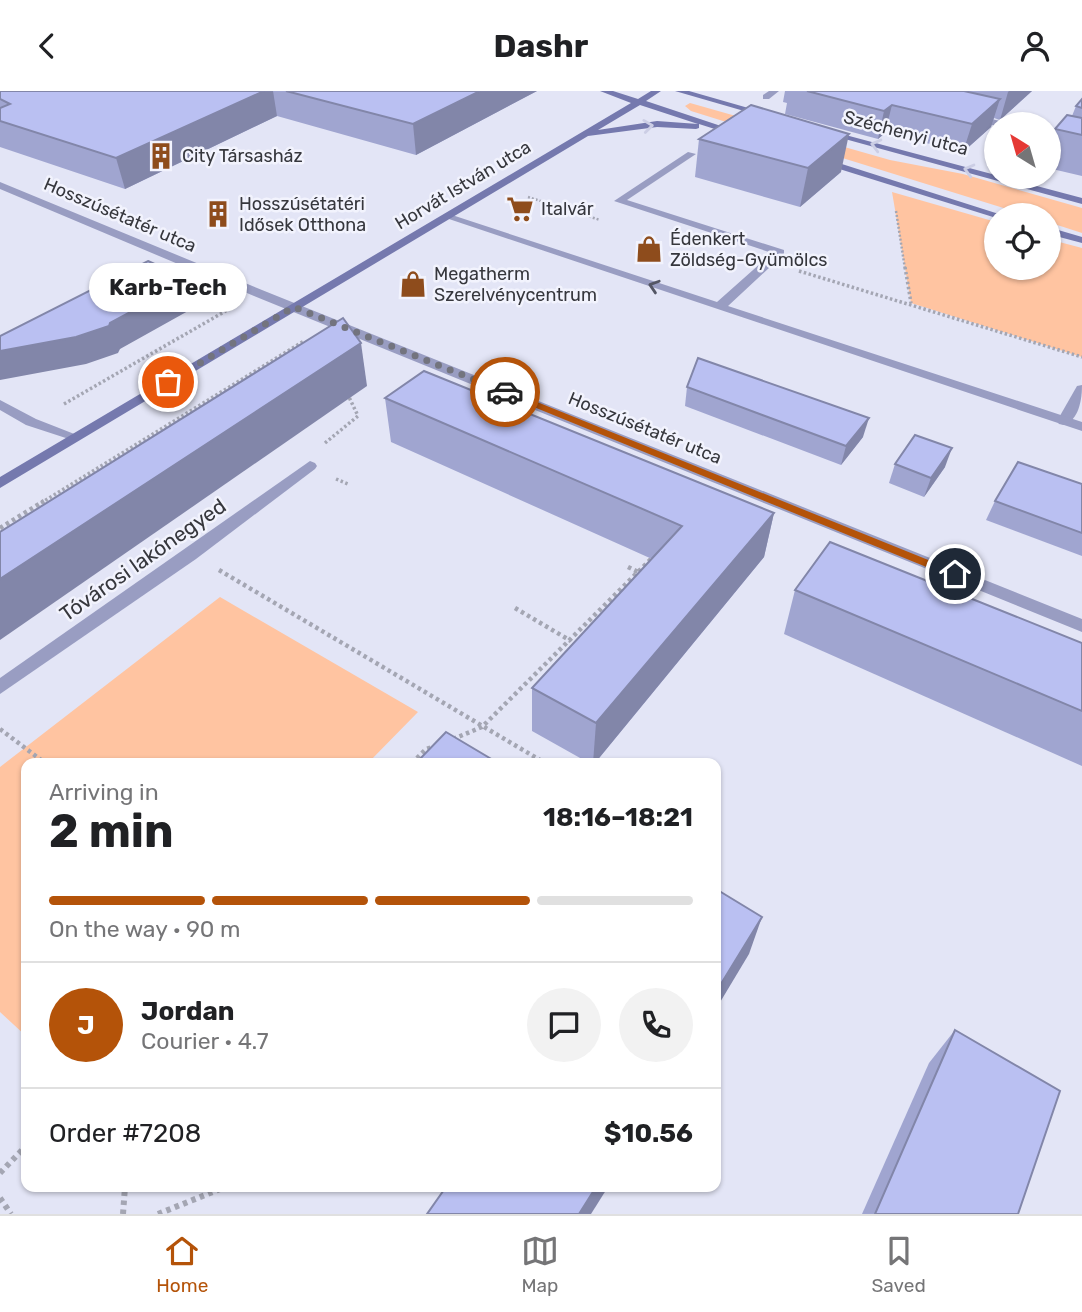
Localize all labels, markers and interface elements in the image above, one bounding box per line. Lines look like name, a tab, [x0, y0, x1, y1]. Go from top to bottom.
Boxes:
icon: back	[28, 27, 66, 65]
text: Dashr	[494, 27, 588, 65]
icon: person	[1016, 27, 1054, 65]
street label: Széchenyi utca	[841, 106, 971, 160]
north arrow	[984, 112, 1060, 189]
map controls	[984, 112, 1061, 280]
one-way arrow	[643, 119, 654, 134]
street label: Horvát István utca	[391, 136, 535, 234]
one-way arrow	[870, 138, 882, 153]
building icon: City Társasház	[146, 141, 176, 171]
place label: City Társasház	[182, 145, 303, 167]
one-way arrow	[963, 164, 975, 178]
street label: Hosszúsétatér utca	[41, 173, 199, 257]
place label: Hosszúsétatéri Idősek Otthona	[239, 193, 366, 236]
supermarket icon: Italvár	[505, 194, 535, 224]
place label: Italvár	[541, 198, 594, 220]
building icon: Hosszúsétatéri Idősek Otthona	[203, 199, 233, 229]
button: locate	[984, 203, 1061, 280]
place label: Édenkert Zöldség-Gyümölcs	[670, 228, 828, 271]
shop icon: Édenkert Zöldség-Gyümölcs	[634, 234, 664, 264]
callout: Karb-Tech	[89, 263, 247, 312]
place label: Megatherm Szerelvénycentrum	[434, 263, 597, 306]
shop icon: Megatherm Szerelvénycentrum	[398, 269, 428, 299]
text: Karb-Tech	[109, 273, 227, 301]
one-way arrow	[648, 279, 660, 294]
pin	[138, 352, 198, 412]
courier	[470, 357, 540, 427]
icon: bag	[149, 363, 187, 401]
icon: car	[486, 373, 524, 411]
street label: Hosszúsétatér utca	[565, 387, 725, 469]
street label: Tóvárosi lakónegyed	[55, 493, 231, 626]
pin	[925, 544, 985, 604]
icon: home	[936, 555, 974, 593]
text: Arriving in	[49, 778, 159, 806]
text: 18:16–18:21	[543, 802, 693, 833]
text: 2 min	[49, 804, 174, 859]
text: On the way · 90 m	[49, 915, 240, 943]
button: chat	[527, 988, 601, 1062]
button: phone	[619, 988, 693, 1062]
text: Jordan	[141, 996, 234, 1027]
text: J	[77, 1010, 95, 1041]
text: Courier · 4.7	[141, 1027, 268, 1055]
text: Order #7208	[49, 1118, 201, 1149]
text: $10.56	[604, 1118, 693, 1149]
tab: Home	[156, 1232, 208, 1297]
tab: Map	[521, 1232, 559, 1297]
tab: Saved	[871, 1232, 926, 1297]

